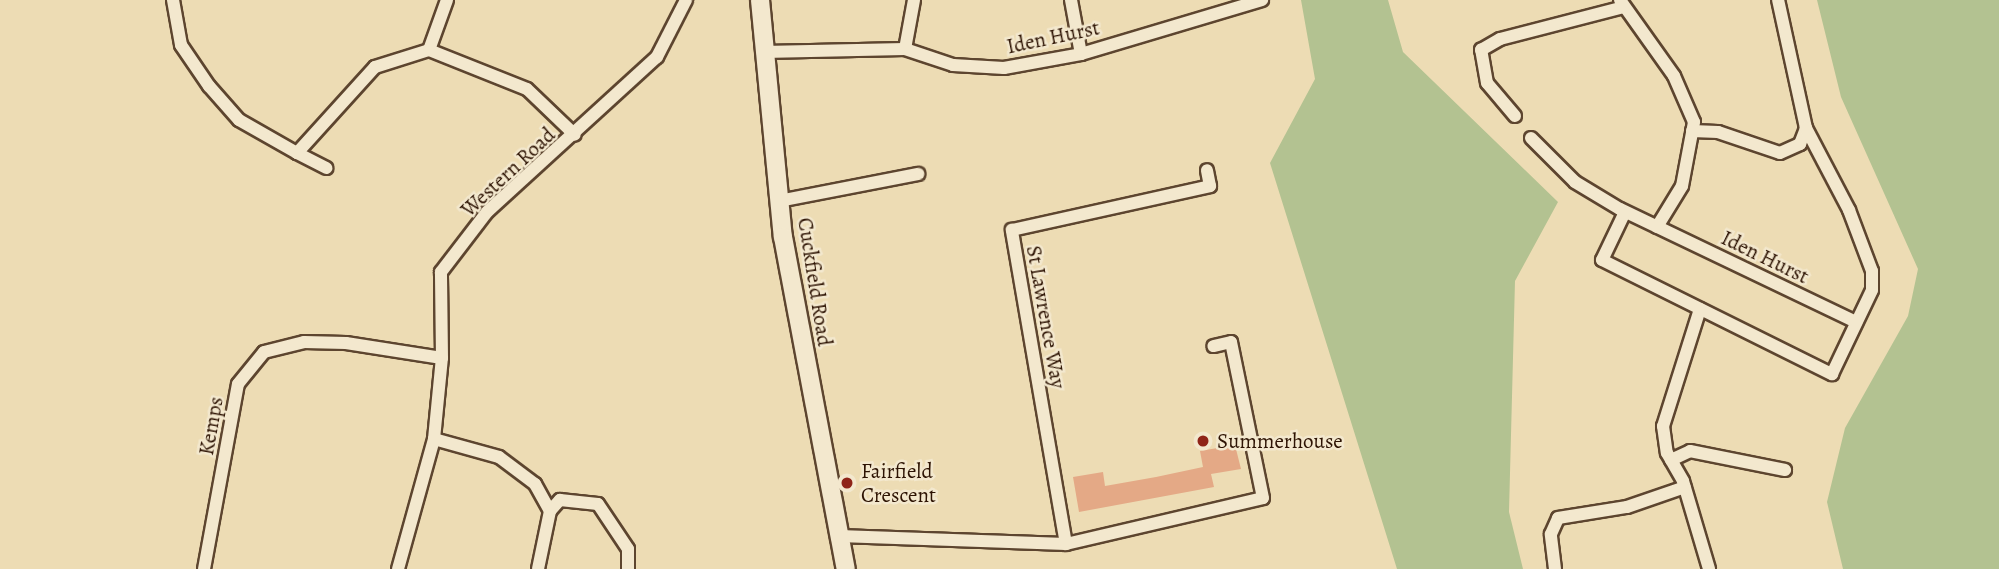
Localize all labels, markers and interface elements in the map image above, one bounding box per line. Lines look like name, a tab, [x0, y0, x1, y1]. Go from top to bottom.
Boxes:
street label: Iden Hurst	[1004, 15, 1102, 59]
street label: Western Road	[456, 122, 560, 222]
street label: Cuckfield Road	[792, 216, 838, 348]
street label: Iden Hurst	[1717, 225, 1813, 289]
street label: St Lawrence Way	[1021, 244, 1071, 390]
street label: Kemps	[193, 395, 229, 457]
place label: Summerhouse	[1217, 428, 1343, 454]
marker: Summerhouse	[1195, 433, 1211, 449]
place label: Fairfield Crescent	[861, 458, 936, 508]
marker: Fairfield Crescent	[839, 475, 855, 491]

